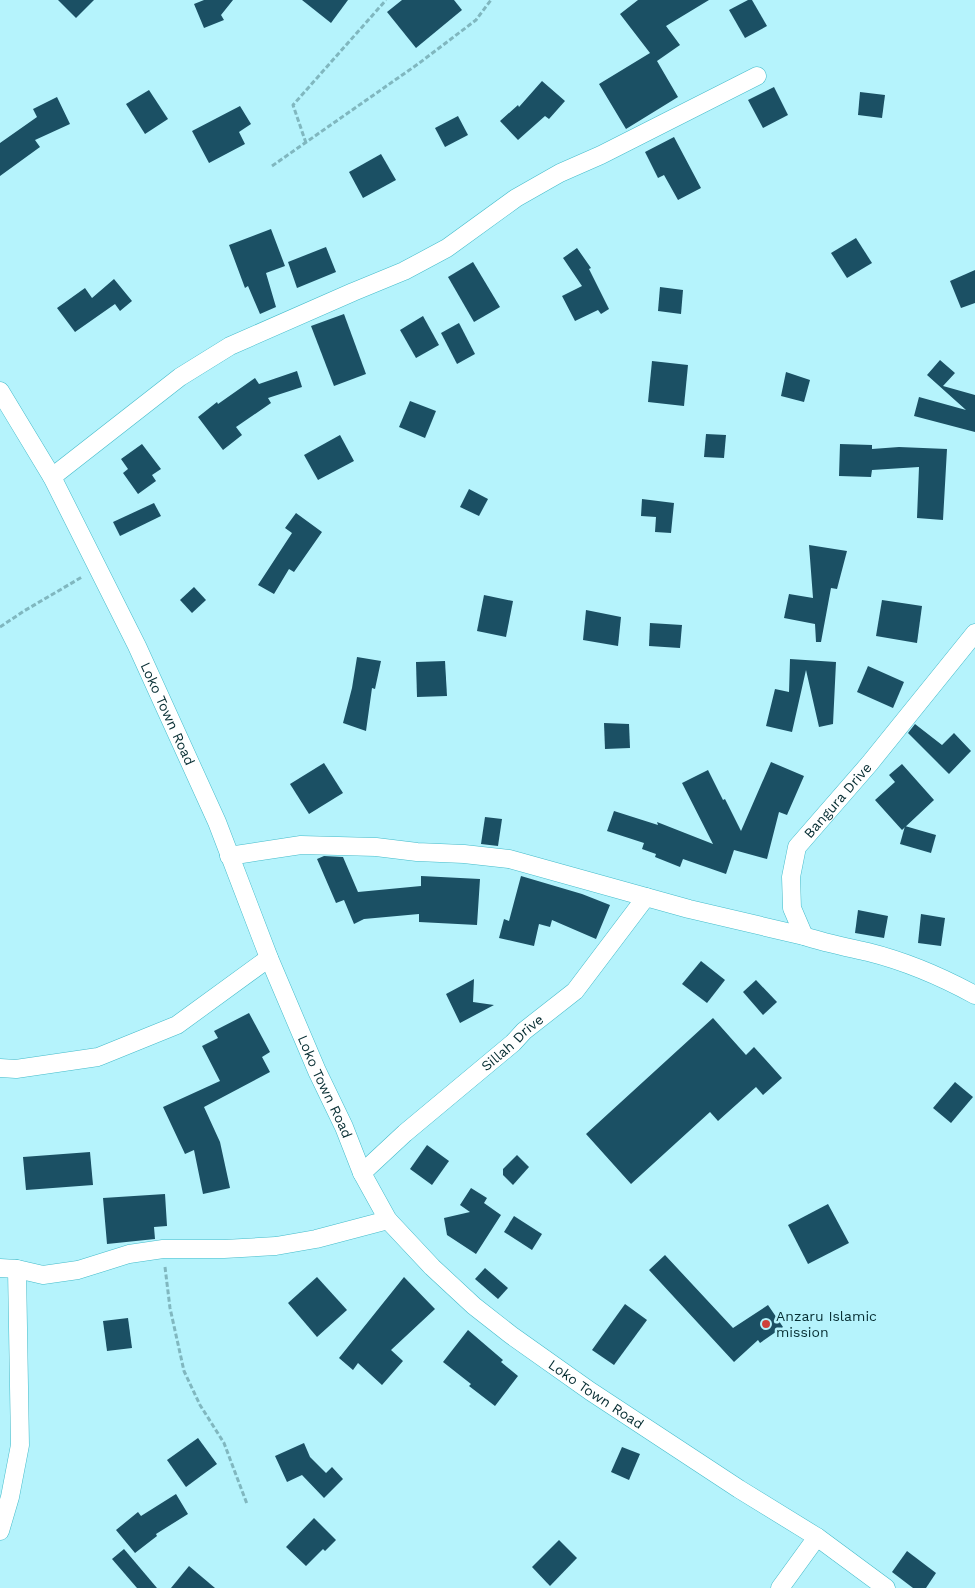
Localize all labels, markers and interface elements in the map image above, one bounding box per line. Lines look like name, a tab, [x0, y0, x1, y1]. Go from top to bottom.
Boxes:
street label: Loko Town Road	[137, 660, 198, 768]
street label: Bangura Drive	[801, 759, 875, 841]
street label: Sillah Drive	[478, 1011, 546, 1074]
street label: Loko Town Road	[295, 1033, 356, 1140]
place label: Anzaru Islamic mission	[776, 1308, 877, 1340]
marker: Anzaru Islamic mission	[760, 1318, 772, 1330]
street label: Loko Town Road	[545, 1356, 647, 1432]

